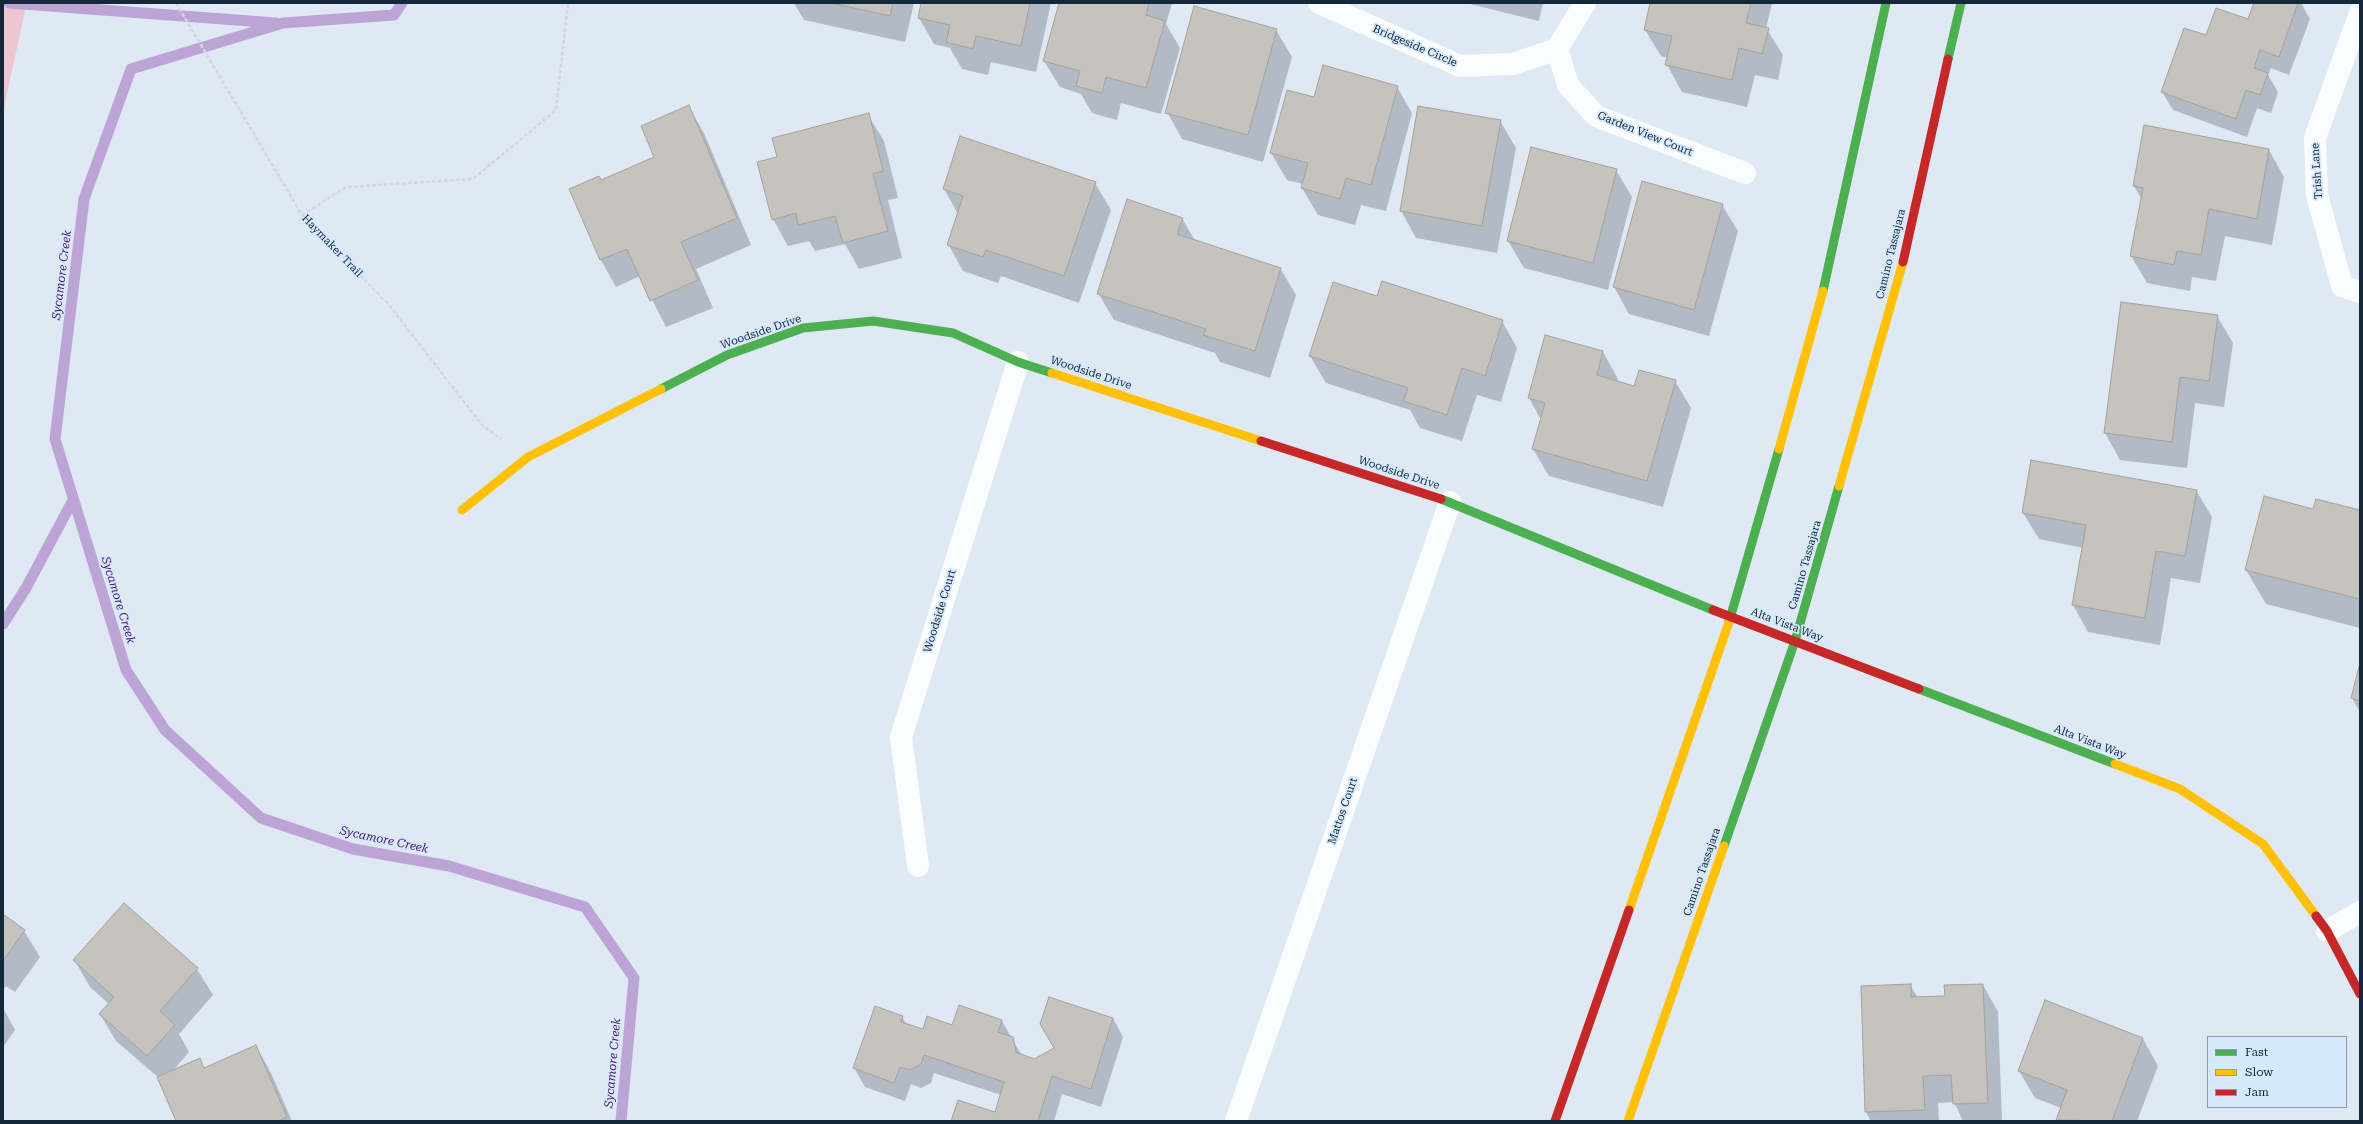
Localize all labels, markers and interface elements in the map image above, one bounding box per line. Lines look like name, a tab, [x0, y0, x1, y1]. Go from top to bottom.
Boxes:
street label: Bridgeside Circle	[1371, 22, 1459, 70]
street label: Garden View Court	[1596, 109, 1694, 159]
street label: Trish Lane	[2308, 142, 2326, 200]
street label: Camino Tassajara	[1873, 208, 1909, 300]
street label: Haymaker Trail	[299, 212, 365, 280]
water label: Sycamore Creek	[49, 229, 75, 321]
street label: Woodside Drive	[719, 312, 803, 352]
street label: Woodside Drive	[1049, 354, 1133, 392]
street label: Woodside Drive	[1357, 454, 1441, 492]
street label: Camino Tassajara	[1786, 519, 1824, 611]
water label: Sycamore Creek	[98, 555, 138, 645]
street label: Woodside Court	[921, 568, 959, 654]
street label: Alta Vista Way	[1749, 605, 1825, 645]
street label: Alta Vista Way	[2052, 722, 2128, 762]
street label: Mattos Court	[1325, 776, 1361, 846]
water label: Sycamore Creek	[338, 824, 430, 856]
street label: Camino Tassajara	[1681, 826, 1723, 918]
water label: Sycamore Creek	[602, 1017, 624, 1109]
legend	[2207, 1036, 2347, 1108]
text: Fast	[2245, 1045, 2268, 1059]
text: Slow	[2245, 1065, 2273, 1079]
text: Jam	[2245, 1085, 2269, 1099]

